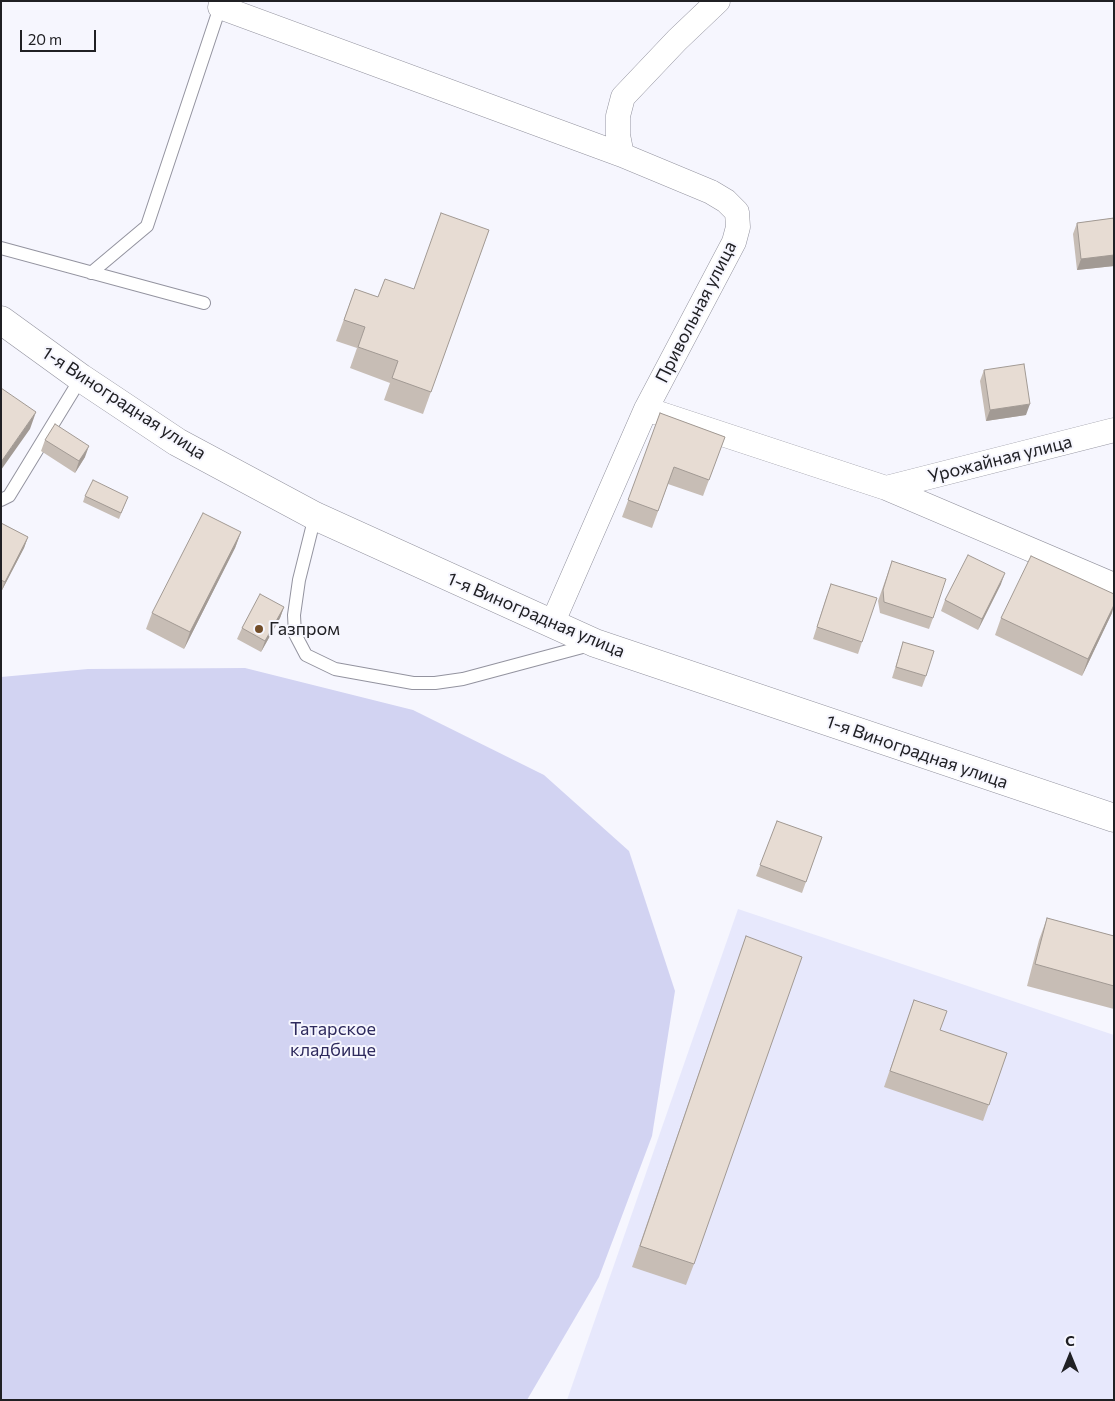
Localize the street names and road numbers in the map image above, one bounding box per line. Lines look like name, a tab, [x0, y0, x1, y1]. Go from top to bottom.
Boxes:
street label: Привольная улица	[651, 238, 741, 386]
street label: 1-я Виноградная улица	[38, 342, 210, 464]
street label: Урожайная улица	[926, 431, 1074, 487]
street label: 1-я Виноградная улица	[444, 568, 628, 662]
street label: 1-я Виноградная улица	[823, 711, 1011, 793]

